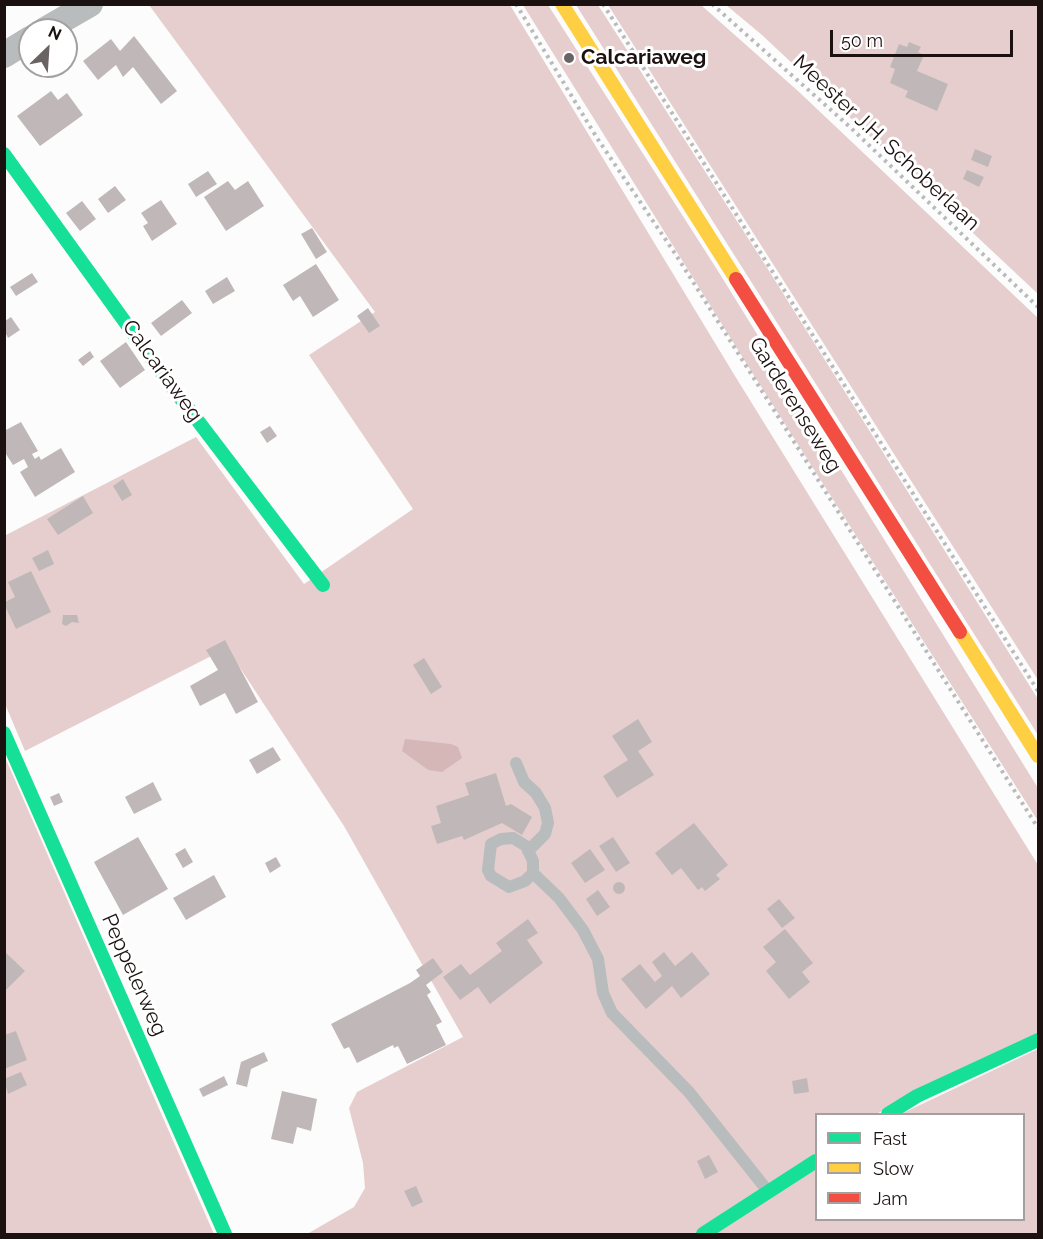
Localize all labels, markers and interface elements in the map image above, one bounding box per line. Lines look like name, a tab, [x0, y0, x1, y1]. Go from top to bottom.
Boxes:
north arrow	[18, 18, 78, 78]
scale bar	[833, 18, 1016, 56]
text: N	[45, 22, 65, 44]
text: 50 m	[841, 30, 883, 51]
place label: Calcariaweg	[581, 45, 706, 71]
street label: Meester J.H. Schoberlaan	[787, 50, 985, 236]
marker: Calcariaweg	[562, 51, 576, 65]
street label: Calcariaweg	[117, 315, 207, 427]
street label: Garderenseweg	[743, 333, 847, 477]
street label: Peppelerweg	[96, 910, 172, 1040]
legend	[815, 1113, 1025, 1221]
text: Fast	[873, 1128, 907, 1149]
text: Slow	[873, 1158, 914, 1179]
text: Jam	[873, 1188, 908, 1209]

